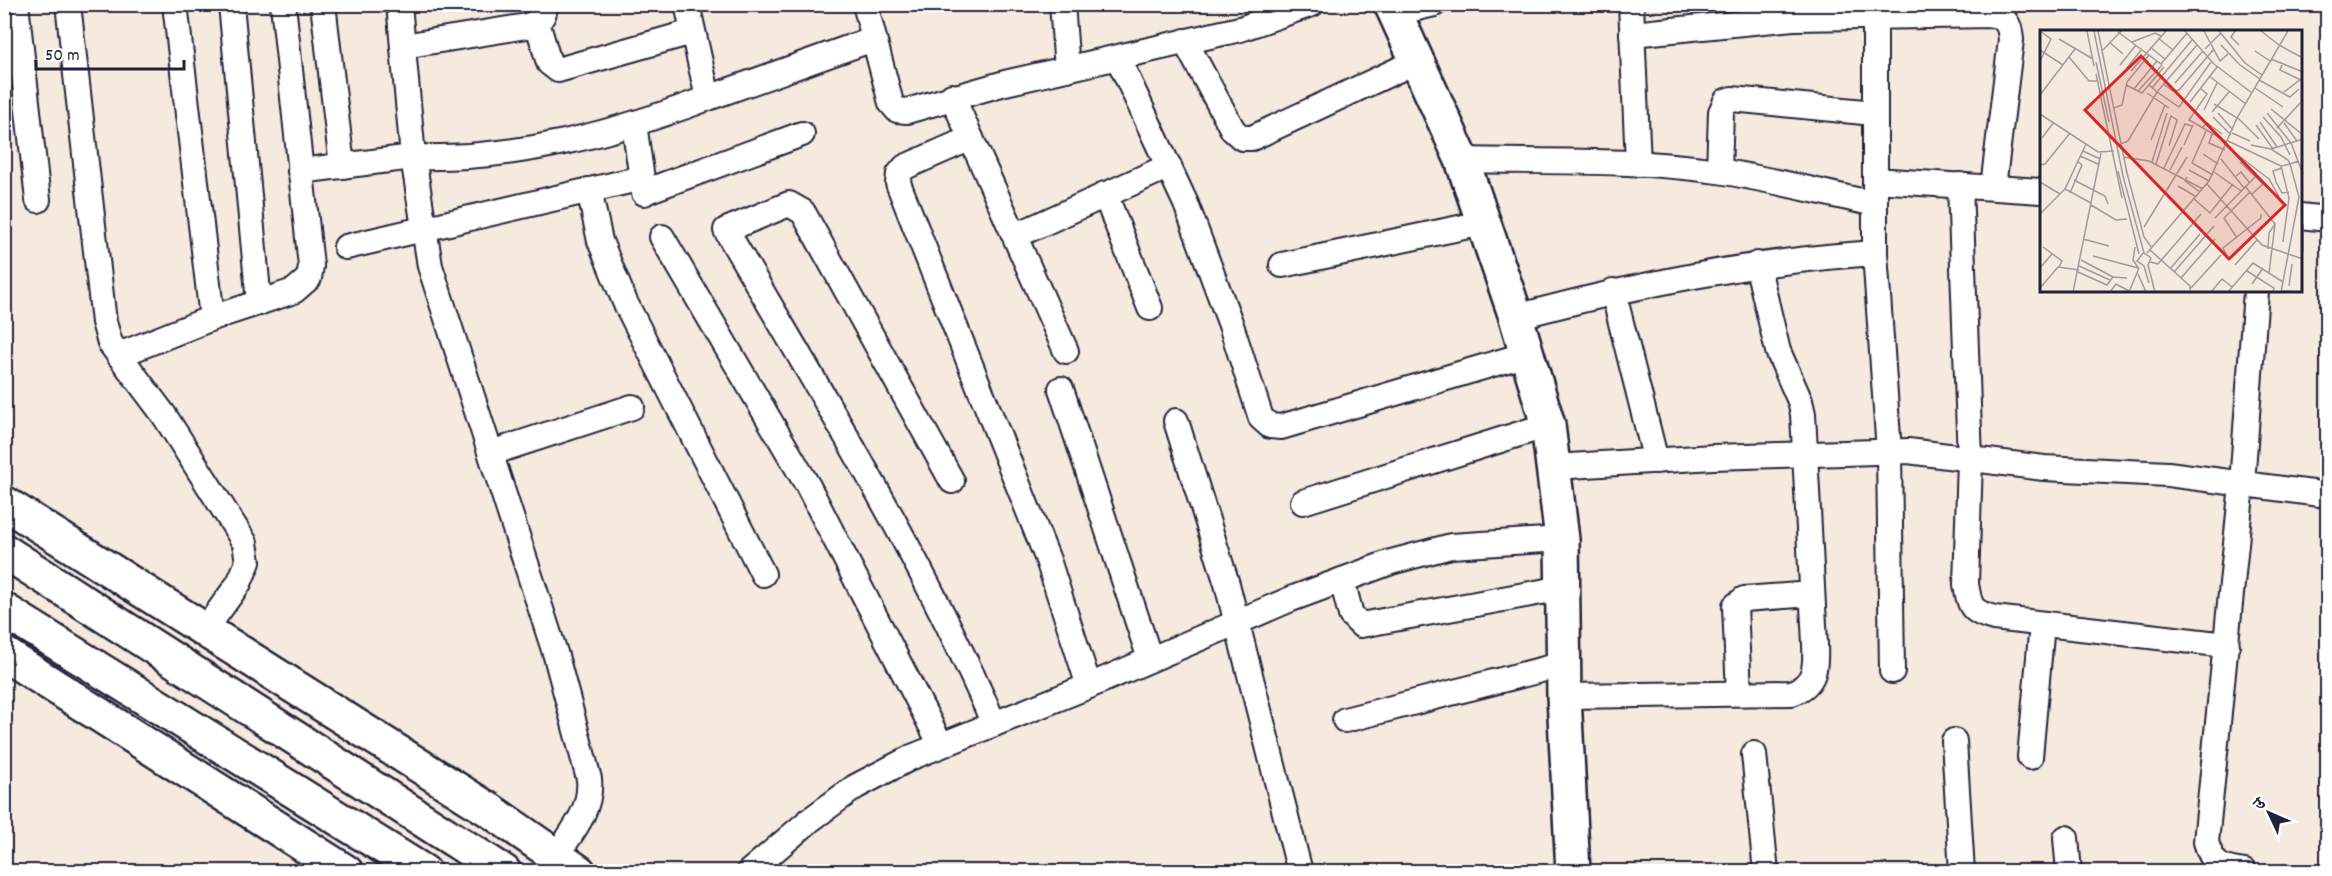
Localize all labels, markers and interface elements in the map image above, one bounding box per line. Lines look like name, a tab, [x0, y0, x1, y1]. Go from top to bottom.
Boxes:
inset map	[2040, 30, 2302, 292]
scale bar	[36, 33, 184, 71]
text: 50 m	[45, 44, 80, 69]
north arrow	[2239, 783, 2299, 843]
text: उ	[2248, 792, 2272, 816]

